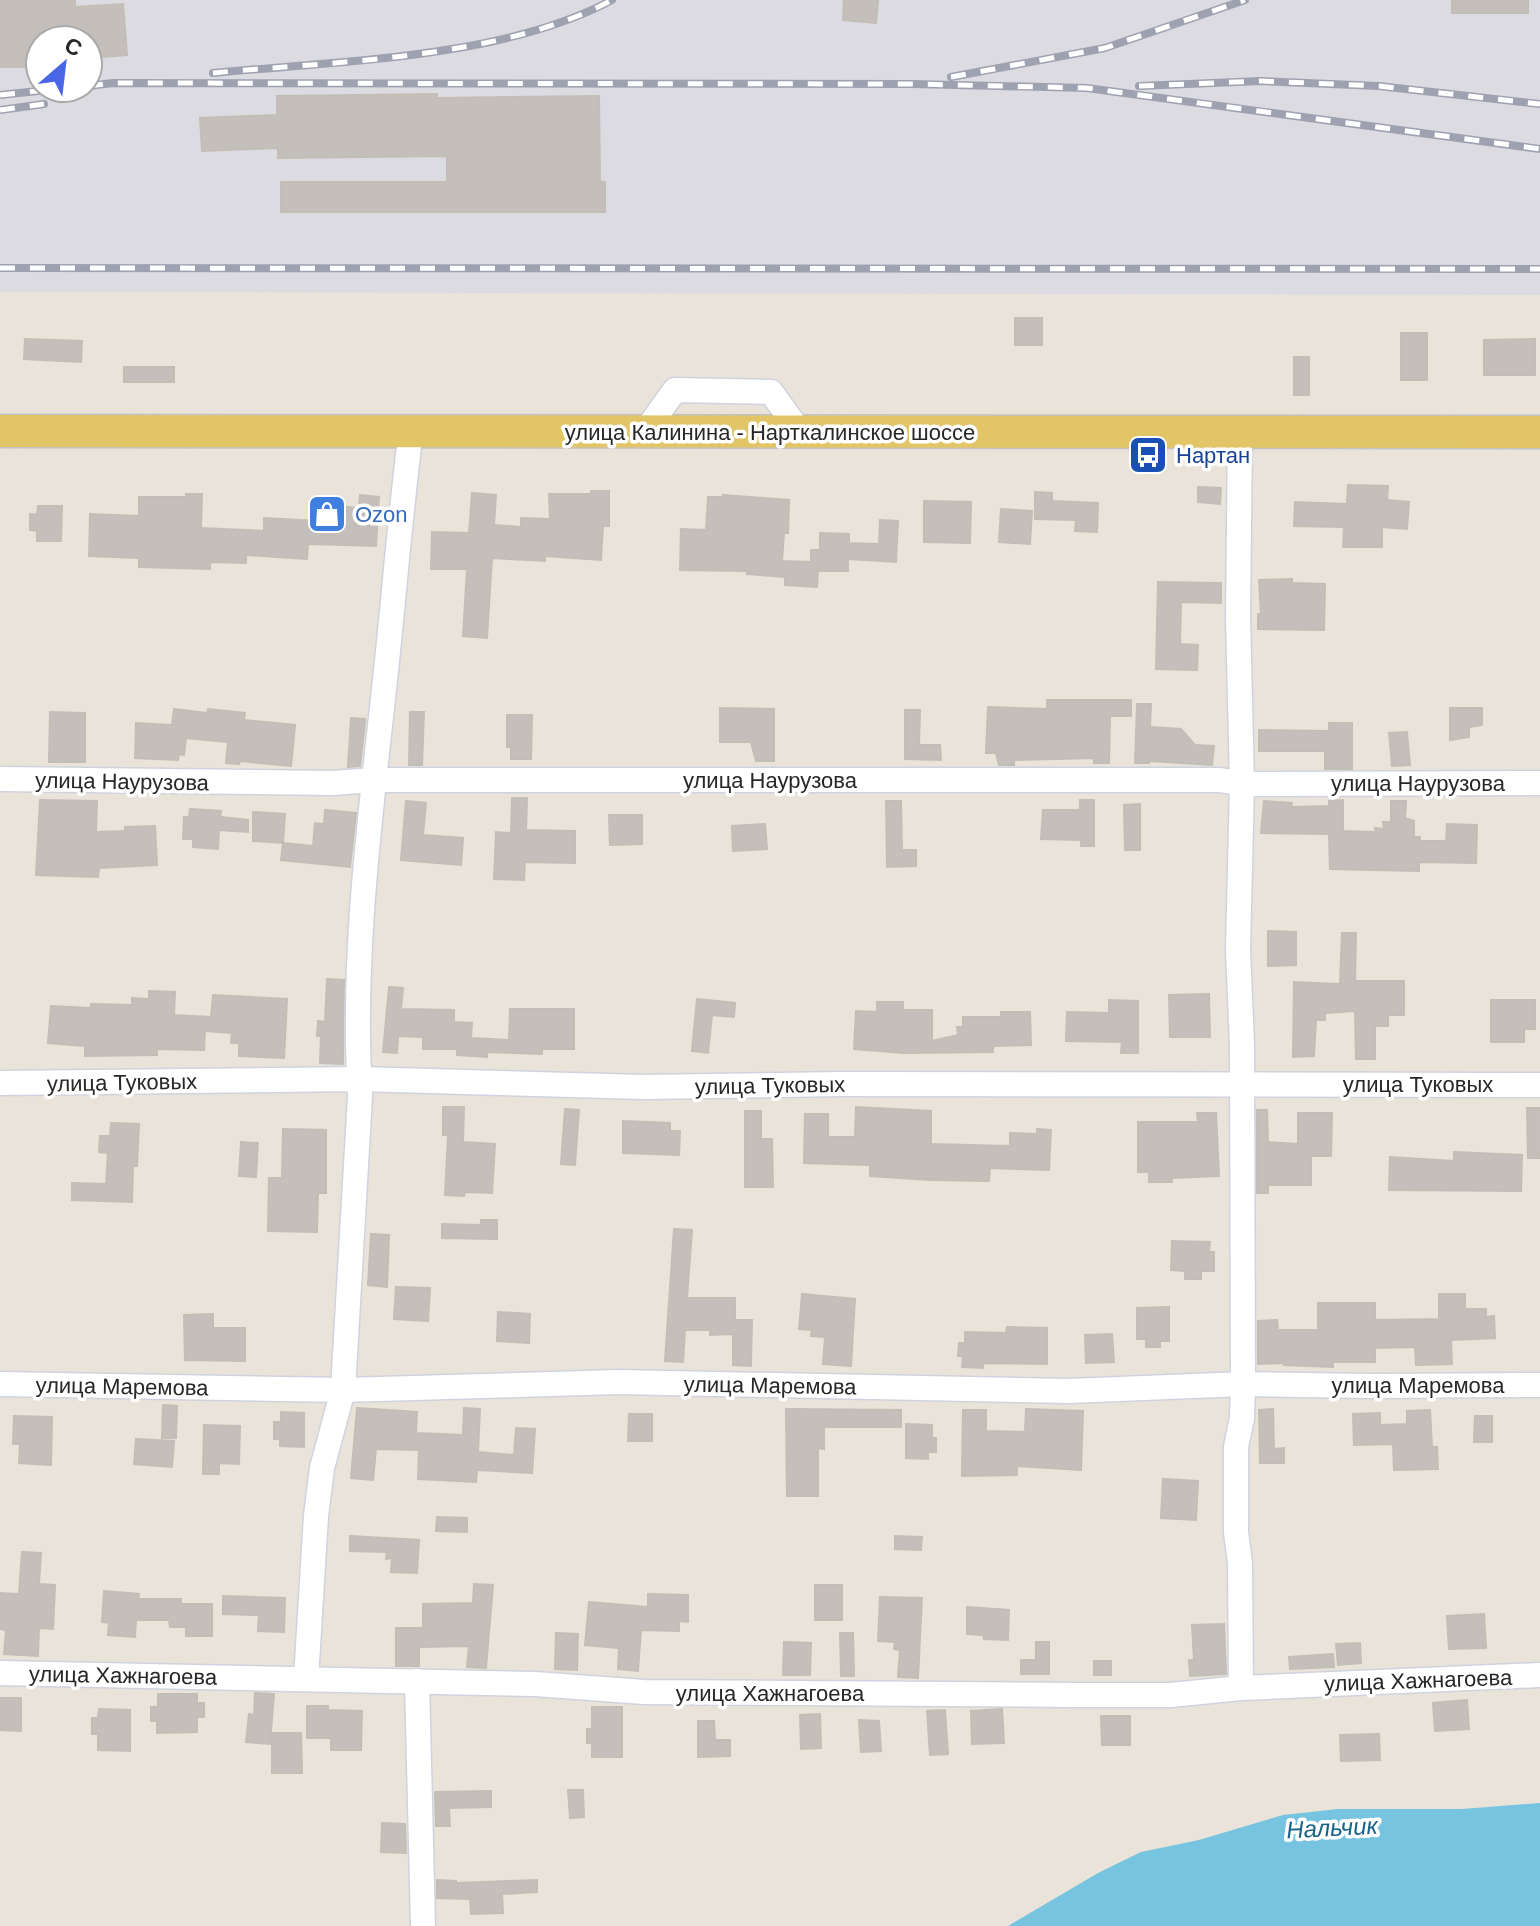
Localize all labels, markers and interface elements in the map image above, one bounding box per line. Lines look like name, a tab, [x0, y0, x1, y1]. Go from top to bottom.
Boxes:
north arrow	[24, 24, 104, 104]
text: С	[60, 32, 86, 62]
street label: улица Калинина - Нарткалинское шоссе	[565, 420, 975, 445]
bus stop icon: Нартан	[1127, 434, 1169, 476]
place label: Нартан	[1176, 443, 1250, 468]
shop icon: Ozon	[306, 493, 348, 535]
place label: Ozon	[355, 502, 408, 527]
street label: улица Наурузова	[35, 767, 210, 796]
street label: улица Наурузова	[683, 768, 858, 793]
street label: улица Наурузова	[1331, 771, 1506, 796]
street label: улица Туковых	[47, 1069, 197, 1096]
street label: улица Туковых	[695, 1072, 845, 1099]
street label: улица Туковых	[1343, 1072, 1493, 1097]
street label: улица Маремова	[683, 1371, 857, 1400]
street label: улица Маремова	[35, 1372, 209, 1401]
street label: улица Маремова	[1332, 1373, 1505, 1398]
street label: улица Хажнагоева	[29, 1661, 218, 1690]
street label: улица Хажнагоева	[1323, 1665, 1513, 1696]
street label: улица Хажнагоева	[676, 1681, 865, 1706]
water label: Нальчик	[1286, 1812, 1380, 1843]

